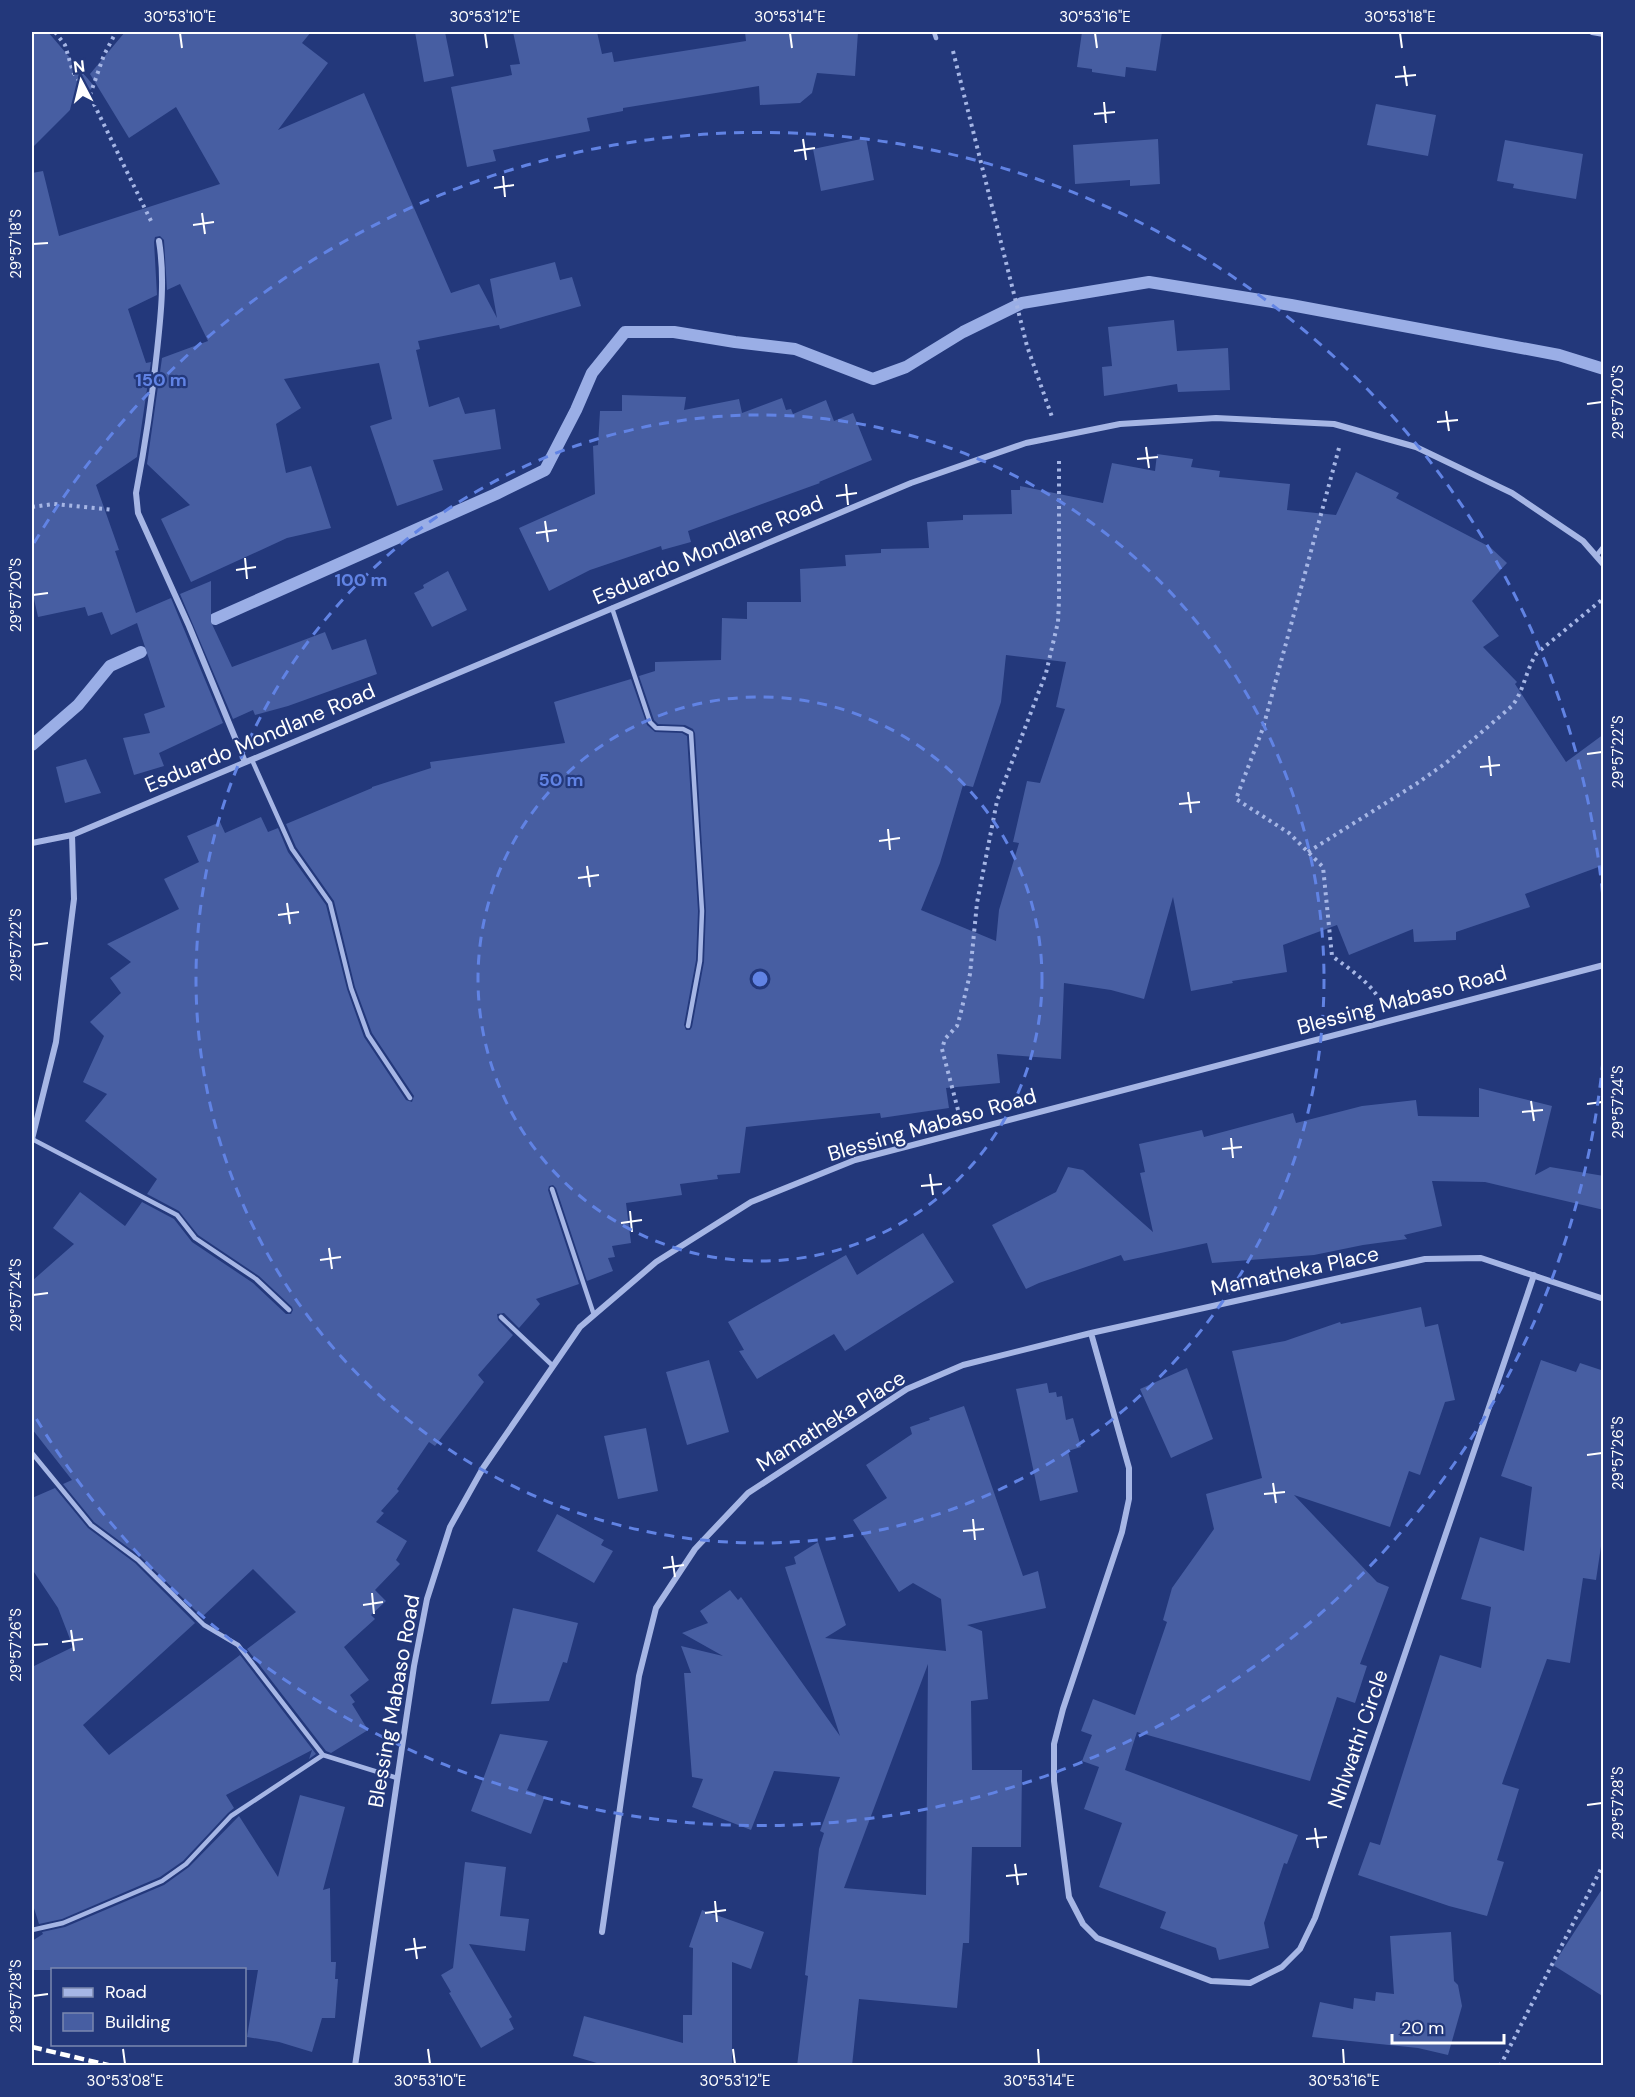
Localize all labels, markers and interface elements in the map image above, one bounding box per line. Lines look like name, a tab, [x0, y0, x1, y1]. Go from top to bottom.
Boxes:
text: 30°53'10"E	[144, 7, 216, 27]
text: 30°53'12"E	[450, 7, 520, 27]
text: 30°53'14"E	[754, 7, 826, 27]
text: 30°53'16"E	[1059, 7, 1131, 27]
text: 30°53'18"E	[1364, 7, 1436, 27]
north arrow	[51, 51, 111, 111]
text: N	[72, 55, 86, 78]
text: 29°57'18"S	[6, 209, 26, 279]
text: 29°57'20"S	[1608, 364, 1628, 439]
text: 150 m	[135, 368, 187, 392]
street label: Esduardo Mondlane Road	[589, 489, 827, 611]
text: 29°57'20"S	[6, 557, 26, 632]
text: 100 m	[334, 568, 388, 592]
street label: Esduardo Mondlane Road	[141, 677, 379, 799]
text: 29°57'22"S	[1608, 715, 1628, 789]
text: 50 m	[538, 768, 584, 792]
text: 29°57'22"S	[6, 908, 26, 982]
street label: Blessing Mabaso Road	[1294, 959, 1510, 1041]
centre of rings	[750, 969, 770, 989]
text: 29°57'24"S	[1608, 1065, 1628, 1139]
street label: Blessing Mabaso Road	[824, 1082, 1040, 1168]
street label: Mamatheka Place	[1209, 1240, 1382, 1302]
text: 29°57'24"S	[6, 1258, 26, 1332]
street label: Mamatheka Place	[751, 1364, 911, 1478]
text: 29°57'26"S	[1608, 1416, 1628, 1490]
street label: Blessing Mabaso Road	[361, 1592, 427, 1810]
text: 29°57'26"S	[6, 1608, 26, 1682]
street label: Nhlwathi Circle	[1321, 1666, 1395, 1812]
text: 29°57'28"S	[1608, 1766, 1628, 1840]
text: 29°57'28"S	[6, 1959, 26, 2033]
legend	[51, 1968, 246, 2046]
text: Road	[105, 1980, 147, 2004]
scale bar	[1392, 2007, 1504, 2045]
text: Building	[105, 2010, 170, 2034]
text: 20 m	[1401, 2016, 1444, 2040]
text: 30°53'08"E	[87, 2071, 163, 2091]
text: 30°53'10"E	[394, 2071, 466, 2091]
text: 30°53'12"E	[700, 2071, 770, 2091]
text: 30°53'14"E	[1003, 2071, 1075, 2091]
text: 30°53'16"E	[1308, 2071, 1380, 2091]

